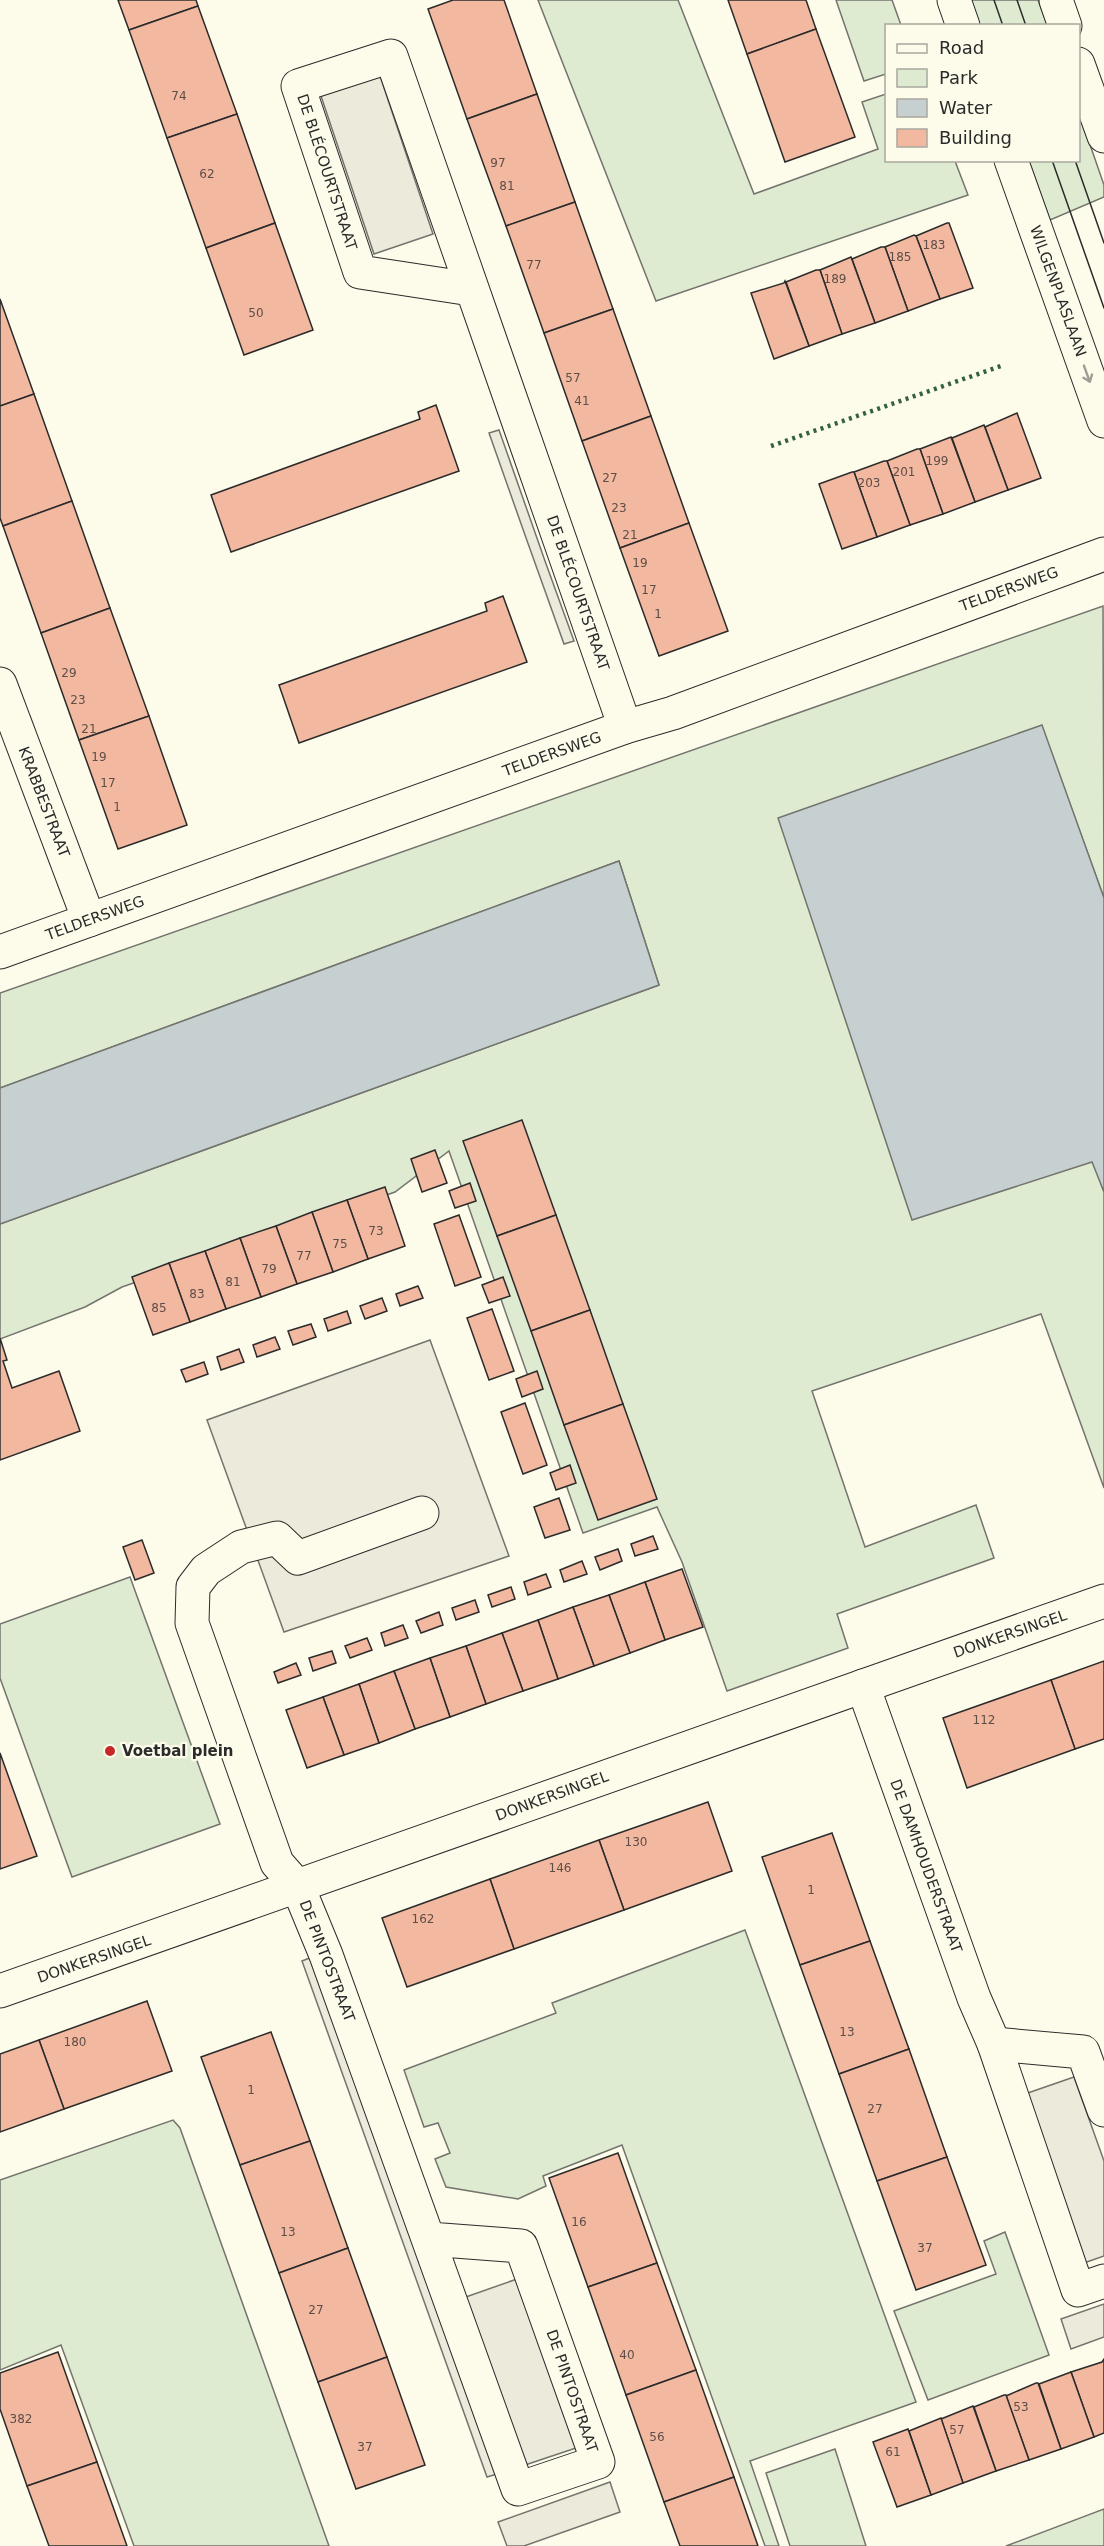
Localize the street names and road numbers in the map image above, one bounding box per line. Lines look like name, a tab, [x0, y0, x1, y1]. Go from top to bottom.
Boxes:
street label: DE BLÉCOURTSTRAAT	[293, 91, 362, 253]
street label: WILGENPLASLAAN	[1026, 223, 1090, 359]
street label: DE BLÉCOURTSTRAAT	[543, 513, 614, 674]
street label: TELDERSWEG	[956, 563, 1061, 616]
street label: TELDERSWEG	[499, 728, 604, 781]
street label: KRABBESTRAAT	[15, 744, 74, 861]
street label: TELDERSWEG	[42, 892, 147, 945]
street label: DONKERSINGEL	[951, 1606, 1070, 1662]
street label: DONKERSINGEL	[493, 1767, 612, 1825]
street label: DE DAMHOUDERSTRAAT	[886, 1777, 966, 1956]
street label: DE PINTOSTRAAT	[295, 1898, 359, 2025]
street label: DONKERSINGEL	[35, 1931, 154, 1987]
street label: DE PINTOSTRAAT	[543, 2327, 602, 2456]

